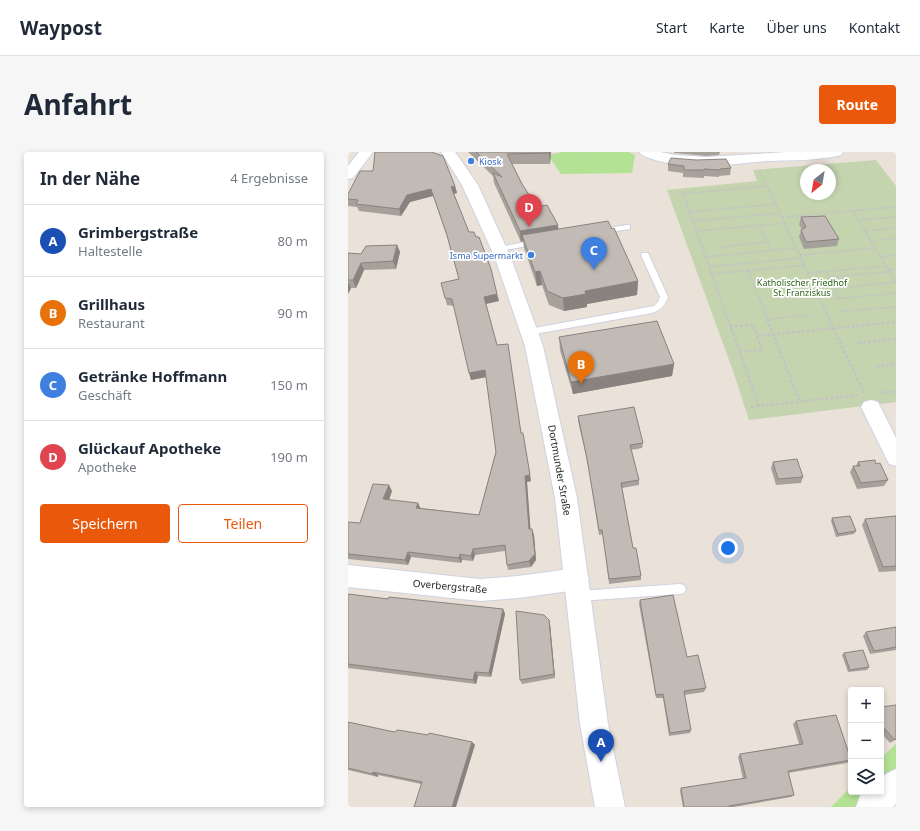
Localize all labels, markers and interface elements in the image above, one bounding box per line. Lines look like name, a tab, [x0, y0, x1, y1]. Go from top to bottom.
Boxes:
text: Waypost	[20, 15, 102, 41]
text: Start	[656, 18, 687, 37]
text: Karte	[709, 18, 745, 37]
text: Über uns	[767, 18, 827, 37]
text: Kontakt	[849, 18, 900, 37]
text: Anfahrt	[24, 85, 132, 123]
button: Route	[819, 85, 896, 124]
place label: Kiosk	[479, 155, 502, 168]
marker: Kiosk	[466, 156, 476, 166]
north arrow	[800, 164, 836, 200]
text: In der Nähe	[40, 167, 140, 190]
text: 4 Ergebnisse	[230, 169, 308, 187]
pin: D	[516, 194, 542, 227]
text: Grimbergstraße	[78, 222, 198, 242]
text: A	[49, 232, 58, 250]
text: 80 m	[278, 232, 308, 250]
pin: C	[581, 237, 607, 270]
text: Haltestelle	[78, 242, 143, 260]
place label: Isma Supermarkt	[450, 249, 524, 262]
marker: Isma Supermarkt	[526, 250, 536, 260]
park label: Katholischer Friedhof St. Franziskus	[757, 276, 848, 299]
text: Grillhaus	[78, 294, 145, 314]
text: B	[49, 304, 57, 322]
text: 90 m	[278, 304, 308, 322]
text: Restaurant	[78, 314, 145, 332]
pin: B	[568, 351, 594, 384]
text: Getränke Hoffmann	[78, 366, 227, 386]
text: C	[49, 376, 57, 394]
text: 150 m	[270, 376, 308, 394]
text: Geschäft	[78, 386, 132, 404]
street label: Dortmunder Straße	[545, 424, 575, 517]
text: Glückauf Apotheke	[78, 438, 221, 458]
text: D	[48, 448, 58, 466]
text: 190 m	[270, 448, 308, 466]
text: Apotheke	[78, 458, 137, 476]
button: Speichern	[40, 504, 170, 543]
button: Teilen	[178, 504, 308, 543]
your location	[718, 538, 738, 558]
street label: Overbergstraße	[412, 576, 488, 596]
map controls	[848, 687, 884, 795]
button: +	[848, 687, 884, 723]
button: −	[848, 723, 884, 759]
pin: A	[588, 729, 614, 762]
button: layers	[848, 759, 884, 795]

